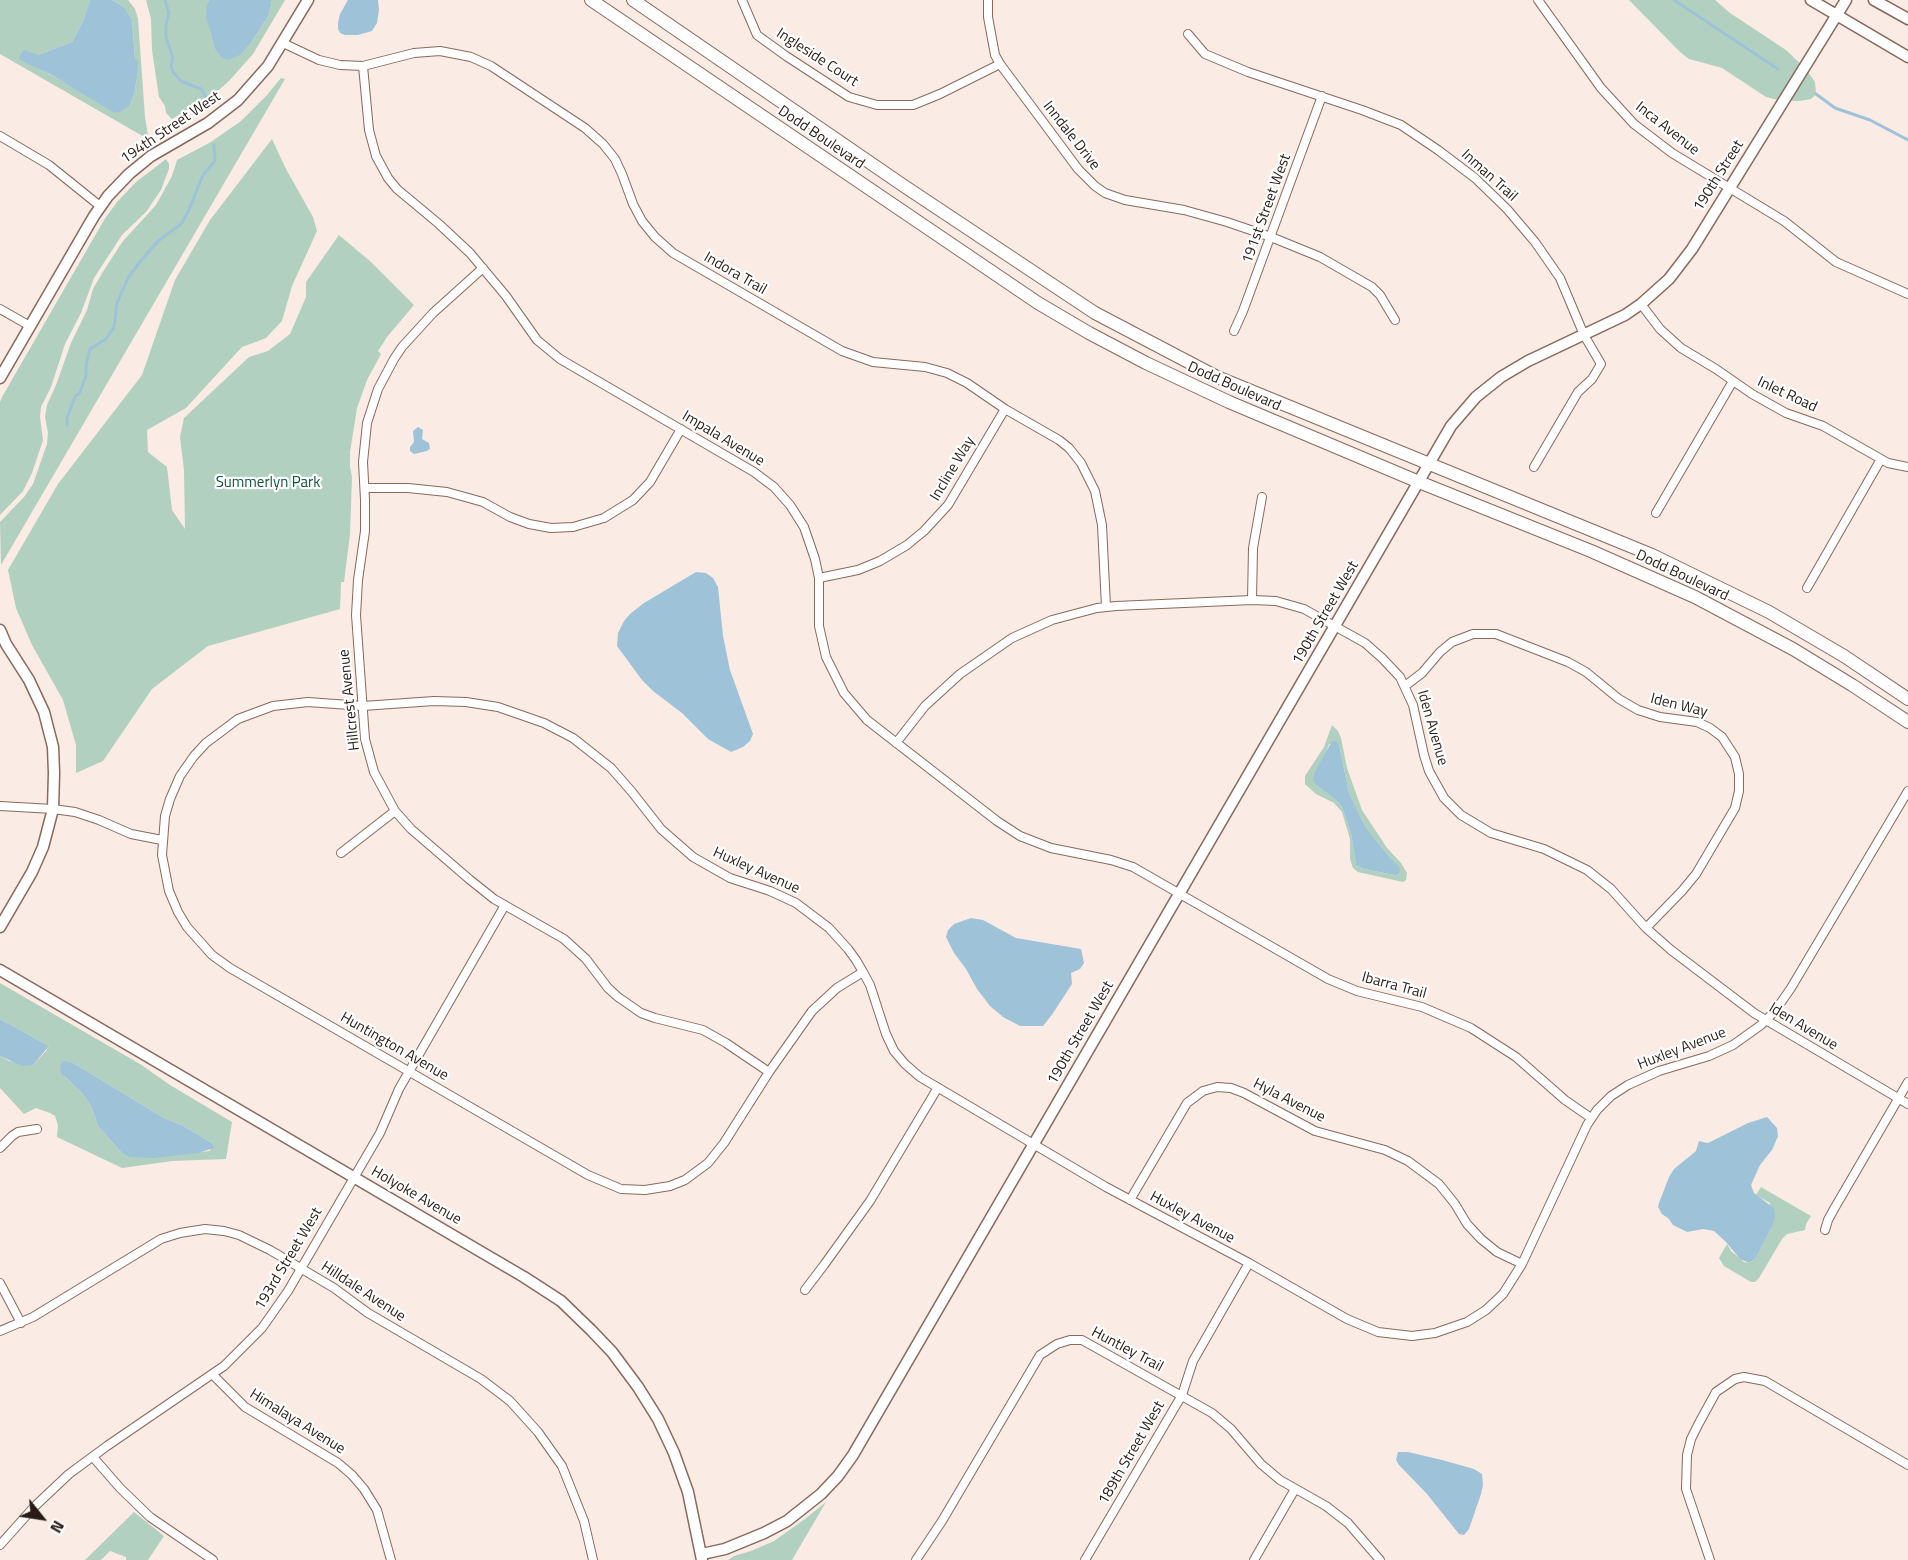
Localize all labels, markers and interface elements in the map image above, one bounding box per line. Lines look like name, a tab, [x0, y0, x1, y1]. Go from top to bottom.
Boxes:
street label: Ingleside Court	[773, 25, 861, 91]
street label: 194th Street West	[118, 88, 224, 168]
street label: Inndale Drive	[1039, 98, 1103, 174]
street label: Inca Avenue	[1632, 99, 1702, 159]
street label: Dodd Boulevard	[774, 102, 868, 174]
street label: 190th Street	[1690, 137, 1748, 215]
street label: Inman Trail	[1457, 146, 1521, 206]
street label: 191st Street West	[1239, 152, 1295, 266]
street label: Indora Trail	[700, 249, 770, 299]
street label: Dodd Boulevard	[1185, 358, 1283, 416]
street label: Inlet Road	[1754, 373, 1820, 417]
street label: Impala Avenue	[679, 407, 767, 471]
street label: Incline Way	[927, 434, 979, 504]
park label: Summerlyn Park	[216, 474, 320, 492]
street label: Dodd Boulevard	[1633, 547, 1731, 605]
street label: 190th Street West	[1289, 558, 1363, 668]
street label: Hillcrest Avenue	[336, 648, 364, 752]
street label: Iden Avenue	[1413, 688, 1451, 768]
street label: Iden Way	[1649, 690, 1709, 722]
street label: Huxley Avenue	[710, 844, 802, 898]
street label: Ibarra Trail	[1360, 969, 1428, 1003]
street label: 190th Street West	[1044, 978, 1118, 1088]
street label: Iden Avenue	[1765, 999, 1841, 1055]
street label: Huntington Avenue	[337, 1009, 451, 1085]
street label: Huxley Avenue	[1635, 1024, 1729, 1074]
street label: Hyla Avenue	[1250, 1075, 1328, 1127]
street label: Holyoke Avenue	[368, 1163, 464, 1229]
street label: Huxley Avenue	[1147, 1188, 1237, 1248]
street label: 193rd Street West	[251, 1205, 327, 1313]
street label: Hilldale Avenue	[317, 1258, 409, 1326]
street label: Huntley Trail	[1088, 1324, 1166, 1376]
street label: Himalaya Avenue	[246, 1385, 348, 1459]
street label: 189th Street West	[1095, 1398, 1169, 1508]
north arrow	[12, 1488, 72, 1548]
text: N	[44, 1516, 71, 1538]

